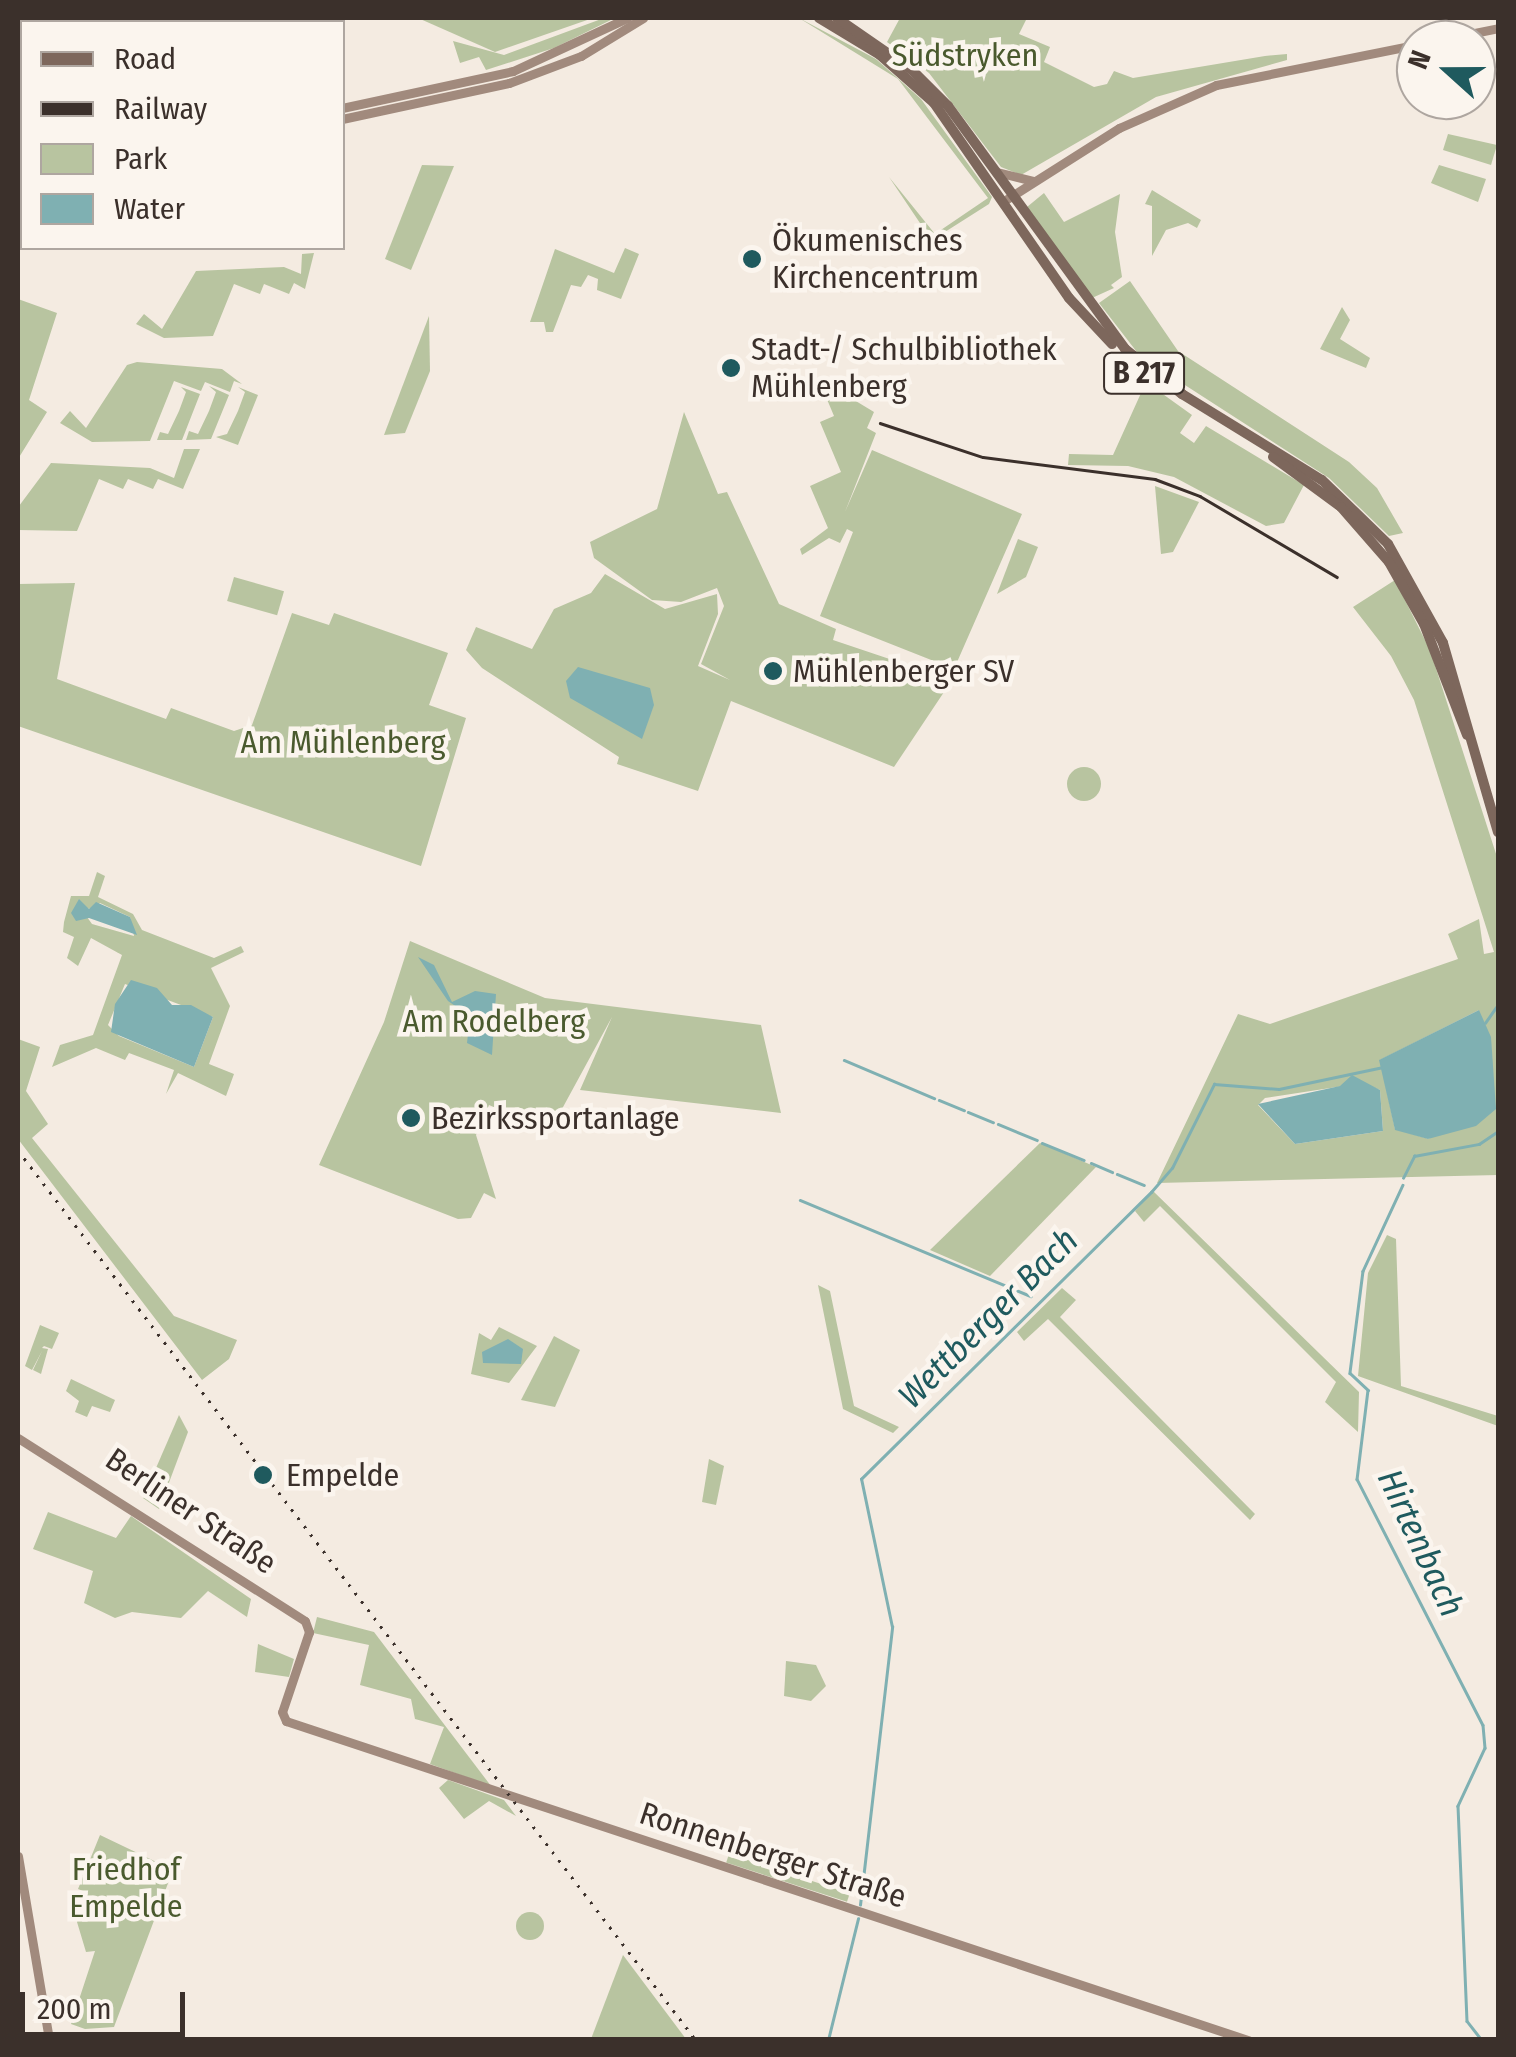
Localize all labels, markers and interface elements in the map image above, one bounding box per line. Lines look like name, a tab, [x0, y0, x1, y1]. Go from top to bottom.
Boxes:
legend	[20, 20, 345, 250]
north arrow	[1396, 20, 1496, 120]
park label: Südstryken	[892, 36, 1038, 74]
text: Road	[114, 41, 176, 77]
text: N	[1401, 46, 1438, 74]
text: Railway	[114, 91, 207, 127]
text: Park	[114, 141, 167, 177]
text: Water	[114, 191, 185, 227]
place label: Ökumenisches Kirchencentrum	[772, 222, 979, 297]
marker: Ökumenisches Kirchencentrum	[741, 248, 763, 270]
place label: Stadt-/ Schulbibliothek Mühlenberg	[751, 331, 1057, 406]
road number: B 217	[1102, 348, 1186, 398]
marker: Stadt-/ Schulbibliothek Mühlenberg	[720, 357, 742, 379]
place label: Mühlenberger SV	[793, 652, 1014, 690]
marker: Mühlenberger SV	[762, 660, 784, 682]
park label: Am Mühlenberg	[241, 723, 445, 761]
park label: Am Rodelberg	[403, 1002, 585, 1040]
place label: Bezirkssportanlage	[431, 1099, 680, 1137]
marker: Bezirkssportanlage	[400, 1107, 422, 1129]
water label: Wettberger Bach	[889, 1219, 1087, 1417]
street label: Berliner Straße	[98, 1440, 284, 1582]
place label: Empelde	[286, 1456, 399, 1494]
marker: Empelde	[250, 1462, 276, 1488]
water label: Hirtenbach	[1369, 1463, 1473, 1623]
street label: Ronnenberger Straße	[635, 1794, 911, 1916]
park label: Friedhof Empelde	[69, 1851, 183, 1926]
scale bar	[25, 1972, 190, 2034]
text: 200 m	[37, 1991, 112, 2027]

